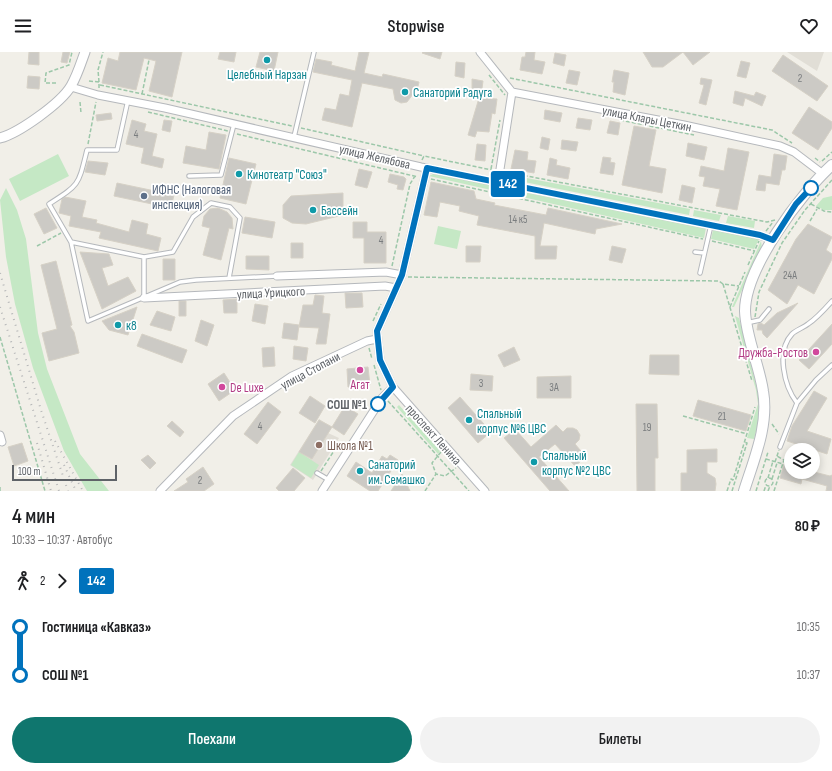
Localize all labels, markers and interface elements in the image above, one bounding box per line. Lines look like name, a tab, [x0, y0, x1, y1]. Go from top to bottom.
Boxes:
icon: menu	[12, 15, 34, 37]
icon: heart	[798, 15, 820, 37]
text: Stopwise	[387, 16, 445, 37]
marker: Целебный Нарзан	[262, 55, 272, 65]
place label: Целебный Нарзан	[227, 67, 307, 83]
house number: 2	[798, 72, 803, 85]
place label: Cанаторий Радуга	[413, 85, 492, 101]
marker: Cанаторий Радуга	[400, 87, 410, 97]
street label: улица Клары Цеткин	[601, 102, 693, 135]
house number: 4	[134, 128, 139, 141]
street label: улица Желябова	[338, 141, 412, 173]
place label: Кинотеатр "Союз"	[247, 167, 327, 183]
marker: Кинотеатр "Союз"	[234, 169, 244, 179]
line badge: 142	[485, 171, 531, 197]
text: 142	[499, 175, 517, 192]
unlabelled marker	[803, 180, 819, 196]
place label: ИФНС (Налоговая инспекция)	[152, 182, 231, 213]
marker: ИФНС (Налоговая инспекция)	[139, 191, 149, 201]
place label: Бассейн	[321, 203, 358, 219]
marker: Бассейн	[308, 205, 318, 215]
house number: 14 к5	[509, 213, 527, 226]
house number: 4	[379, 234, 384, 247]
house number: 24А	[783, 269, 797, 282]
street label: улица Урицкого	[236, 283, 306, 303]
place label: к8	[126, 318, 137, 334]
marker: к8	[113, 320, 123, 330]
place label: Дружба-Ростов	[739, 345, 808, 361]
marker: Дружба-Ростов	[811, 347, 821, 357]
street label: улица Стопани	[278, 349, 343, 393]
marker: Агат	[355, 365, 365, 375]
place label: Агат	[349, 377, 370, 393]
house number: 3	[479, 377, 484, 390]
place label: De Luxe	[230, 380, 264, 396]
house number: 3А	[549, 381, 559, 394]
marker: De Luxe	[217, 382, 227, 392]
marker: СОШ №1	[370, 396, 386, 412]
place label: СОШ №1	[327, 397, 367, 413]
street label: проспект Ленина	[402, 401, 465, 468]
place label: Спальный корпус №6 ЦВС	[477, 406, 546, 437]
house number: 21	[718, 410, 726, 423]
marker: Спальный корпус №6 ЦВС	[464, 415, 474, 425]
house number: 4	[258, 420, 263, 433]
house number: 19	[643, 421, 651, 434]
place label: Школа №1	[327, 438, 373, 454]
marker: Школа №1	[314, 440, 324, 450]
map controls	[784, 443, 820, 479]
button: layers	[784, 443, 820, 479]
place label: Спальный корпус №2 ЦВС	[542, 448, 611, 479]
place label: Санаторий им. Семашко	[368, 457, 425, 488]
marker: Спальный корпус №2 ЦВС	[529, 457, 539, 467]
scale bar	[12, 463, 117, 482]
text: 100 m	[18, 465, 40, 478]
marker: Санаторий им. Семашко	[355, 466, 365, 476]
house number: 2	[198, 474, 203, 487]
text: 4 мин	[12, 503, 55, 530]
text: 80 ₽	[795, 517, 820, 536]
text: 10:33 – 10:37 · Автобус	[12, 532, 113, 548]
icon: walk	[12, 570, 34, 592]
icon: forward	[51, 570, 73, 592]
text: 142	[87, 572, 106, 589]
text: 2	[40, 573, 45, 589]
text: Гостиница «Кавказ»	[42, 618, 151, 637]
text: 10:35	[797, 619, 820, 635]
text: СОШ №1	[42, 666, 88, 685]
text: 10:37	[797, 667, 820, 683]
button: Поехали	[12, 717, 412, 763]
button: Билеты	[420, 717, 820, 763]

